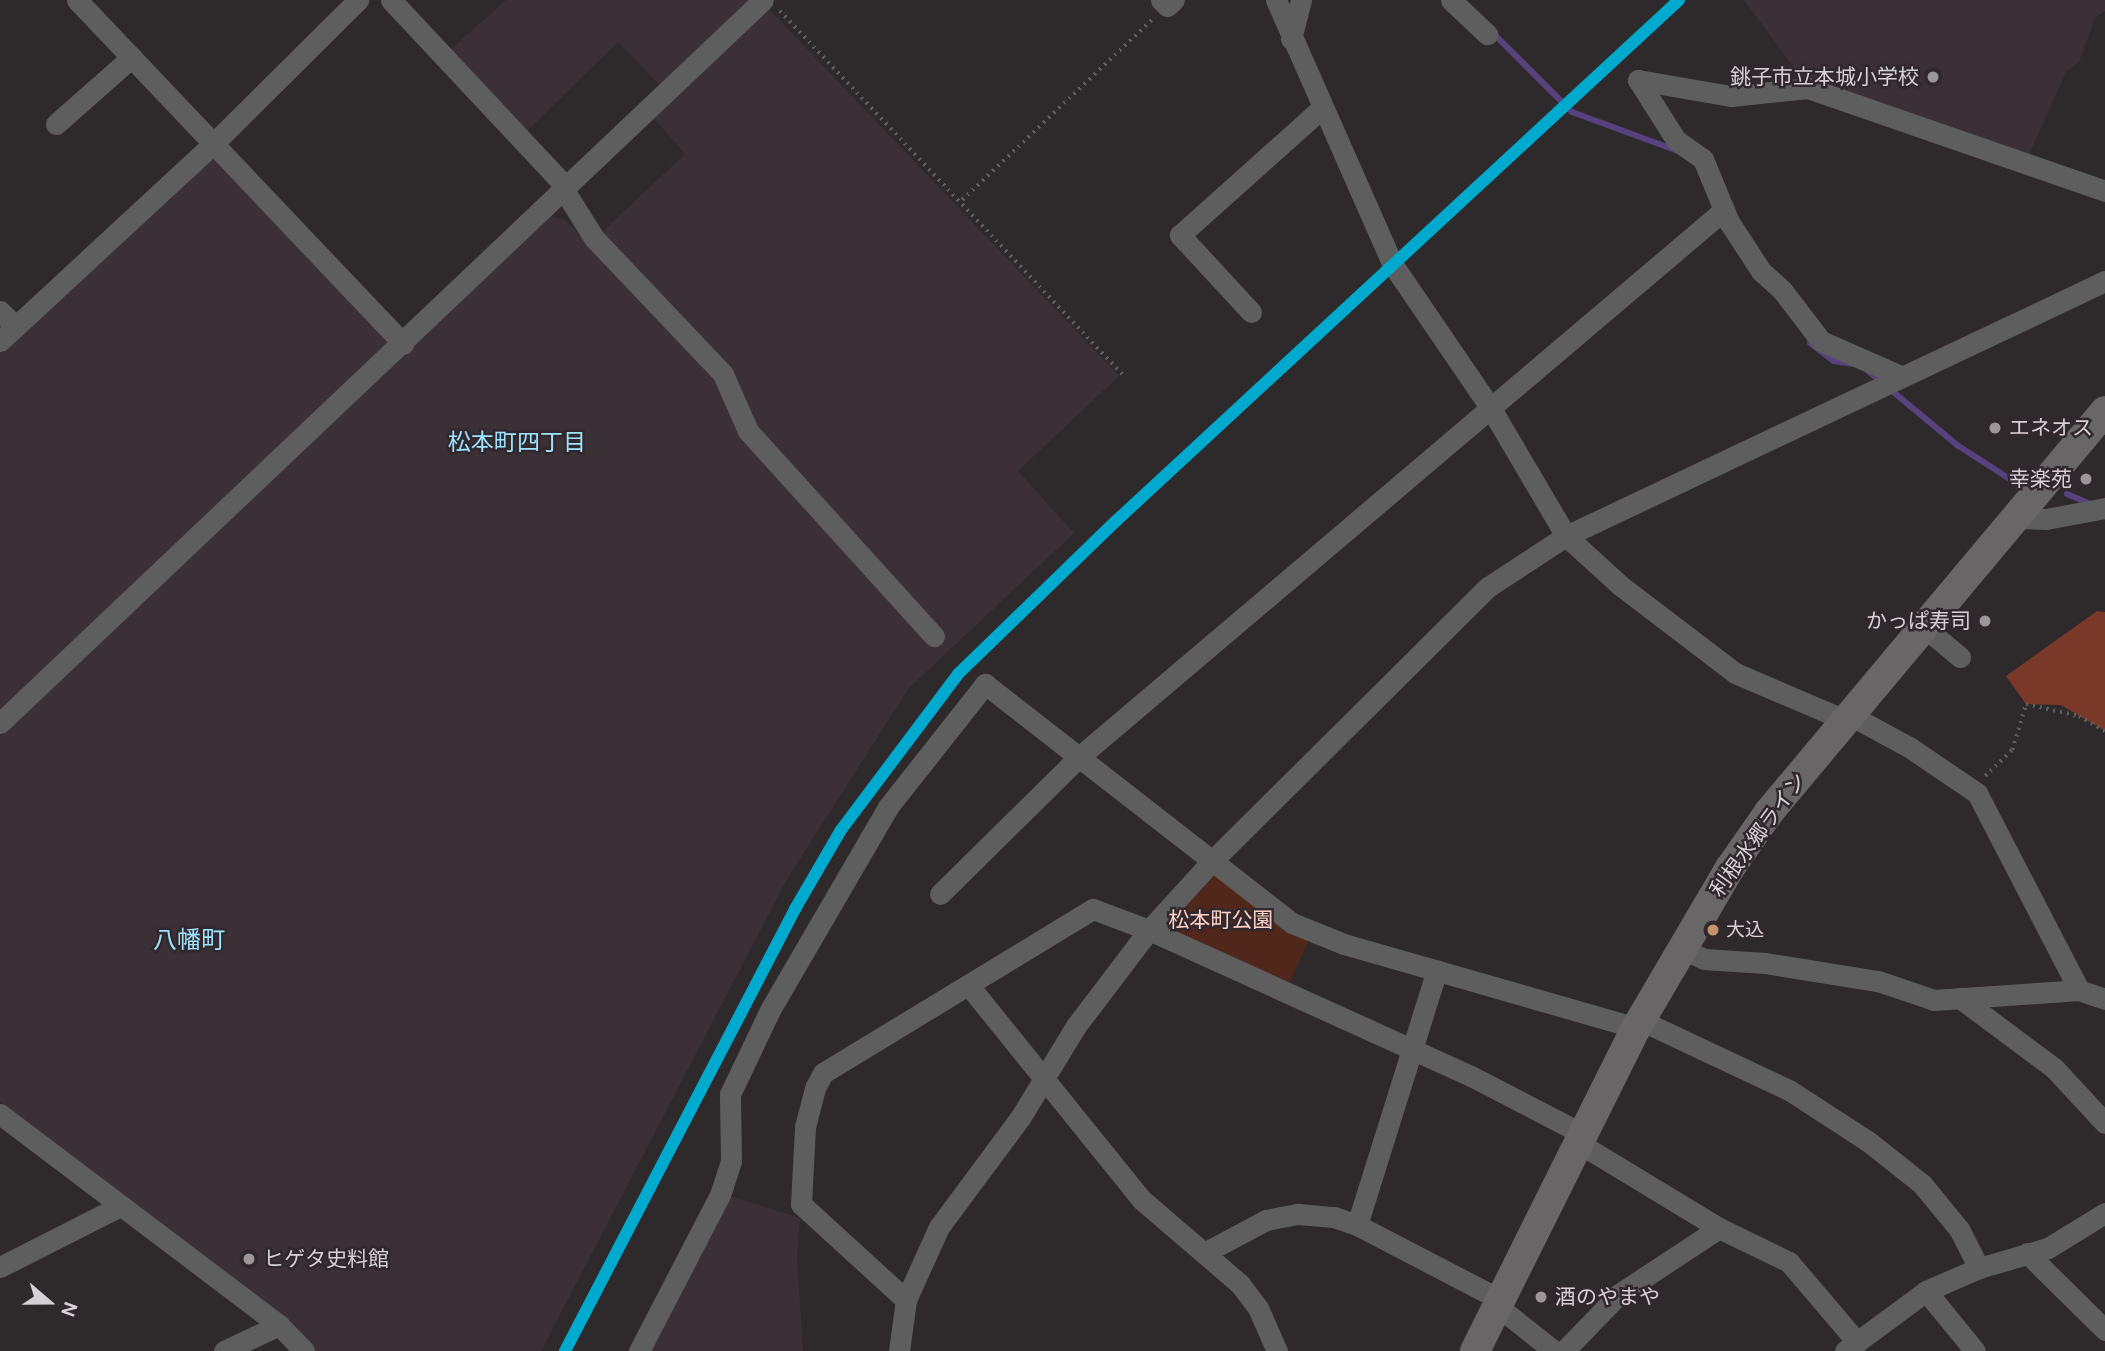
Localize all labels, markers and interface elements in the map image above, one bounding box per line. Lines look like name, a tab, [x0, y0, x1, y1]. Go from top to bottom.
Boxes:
place label: 銚子市立本城小学校	[1730, 64, 1919, 90]
marker: 銚子市立本城小学校	[1925, 69, 1941, 85]
place label: エネオス	[2009, 415, 2093, 441]
marker: エネオス	[1987, 420, 2003, 436]
district label: 松本町四丁目	[448, 428, 586, 456]
place label: 幸楽苑	[2009, 466, 2072, 492]
marker: 幸楽苑	[2078, 471, 2094, 487]
place label: かっぱ寿司	[1866, 608, 1971, 634]
marker: かっぱ寿司	[1977, 613, 1993, 629]
street label: 利根水郷ライン	[1705, 768, 1811, 902]
park label: 松本町公園	[1169, 907, 1273, 933]
place label: 大込	[1726, 919, 1764, 941]
marker: 大込	[1706, 923, 1720, 937]
district label: 八幡町	[153, 926, 225, 954]
place label: ヒゲタ史料館	[263, 1246, 389, 1272]
marker: ヒゲタ史料館	[241, 1251, 257, 1267]
north arrow	[14, 1267, 84, 1337]
place label: 酒のやまや	[1555, 1284, 1660, 1310]
marker: 酒のやまや	[1533, 1289, 1549, 1305]
text: N	[55, 1299, 83, 1320]

